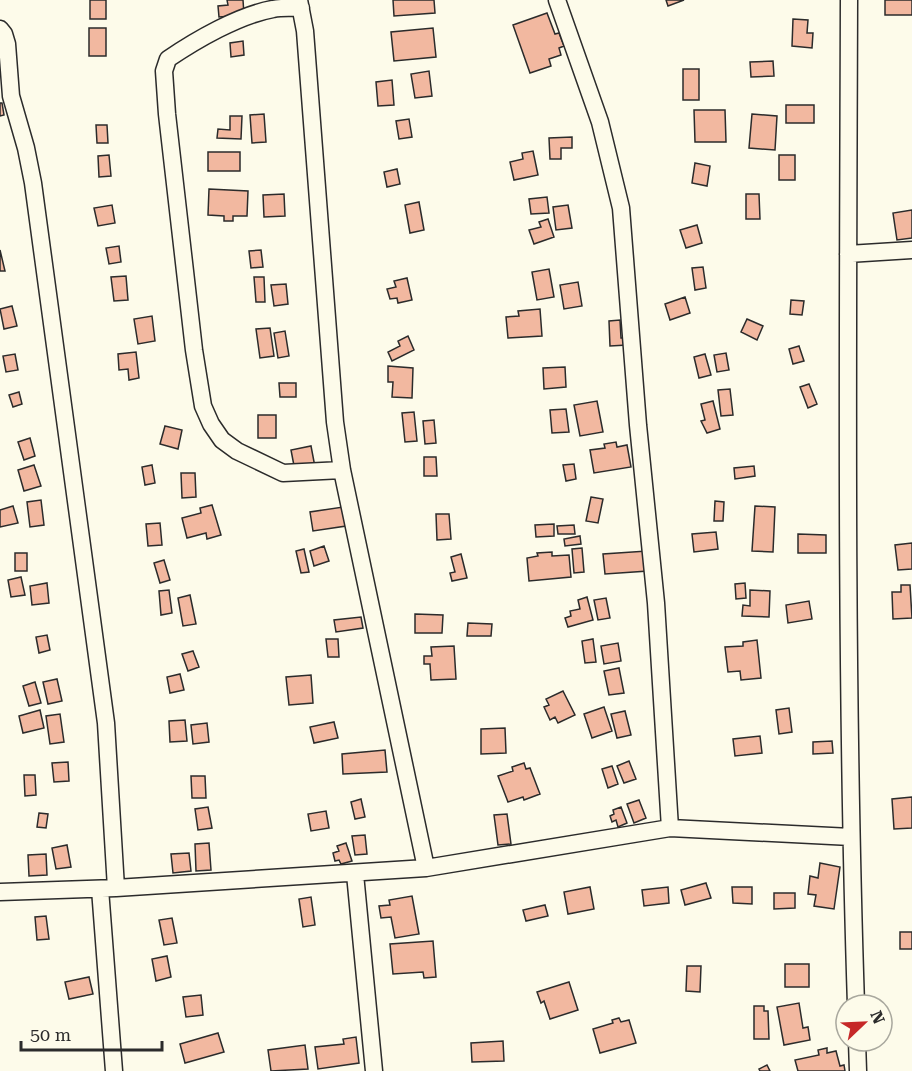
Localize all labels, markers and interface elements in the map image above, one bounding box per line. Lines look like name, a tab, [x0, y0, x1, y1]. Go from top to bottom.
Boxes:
north arrow	[834, 993, 894, 1053]
text: N	[866, 1008, 889, 1027]
scale bar	[21, 1014, 162, 1052]
text: 50 m	[30, 1024, 71, 1045]

